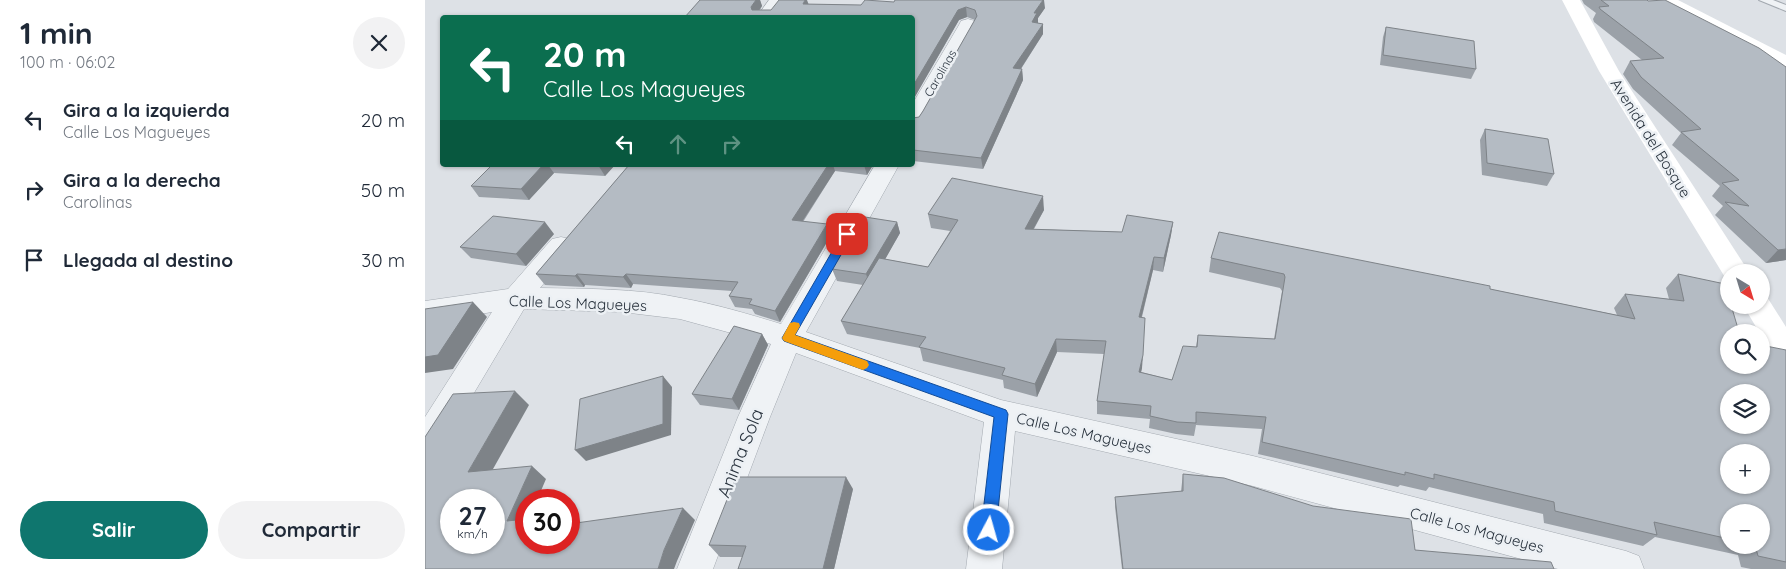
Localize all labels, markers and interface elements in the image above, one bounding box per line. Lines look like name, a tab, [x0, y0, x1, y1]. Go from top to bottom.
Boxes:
text: 1 min	[20, 14, 93, 52]
button: close	[353, 17, 405, 69]
text: 20 m	[543, 32, 626, 76]
icon: left	[460, 35, 525, 100]
street label: Carolinas	[921, 46, 960, 99]
text: 100 m · 06:02	[20, 52, 115, 72]
text: Calle Los Magueyes	[543, 75, 745, 103]
street label: Avenida del Bosque	[1607, 75, 1695, 201]
text: Gira a la izquierda	[63, 98, 230, 122]
icon: left	[20, 106, 48, 134]
text: 20 m	[361, 108, 405, 132]
text: Calle Los Magueyes	[63, 122, 210, 142]
icon: left	[611, 130, 639, 158]
icon: ahead	[664, 130, 692, 158]
icon: right	[717, 130, 745, 158]
text: Gira a la derecha	[63, 168, 221, 192]
icon: right	[20, 176, 48, 204]
text: 50 m	[361, 178, 405, 202]
text: Carolinas	[63, 192, 132, 212]
pin	[826, 213, 868, 255]
icon: arrive	[833, 220, 861, 248]
icon: arrive	[20, 246, 48, 274]
text: Llegada al destino	[63, 248, 233, 272]
text: 30 m	[361, 248, 405, 272]
north arrow	[1720, 264, 1770, 314]
map controls	[1720, 264, 1770, 554]
street label: Calle Los Magueyes	[509, 291, 647, 315]
button: search	[1720, 324, 1770, 374]
button: layers	[1720, 384, 1770, 434]
street label: Anima Sola	[712, 405, 768, 501]
street label: Calle Los Magueyes	[1015, 408, 1153, 458]
button: +	[1720, 444, 1770, 494]
speed limit sign: 30	[515, 489, 580, 554]
text: 27	[459, 500, 486, 531]
button: Salir	[20, 501, 208, 559]
button: Compartir	[218, 501, 405, 559]
position arrow	[962, 503, 1014, 555]
street label: Calle Los Magueyes	[1408, 503, 1546, 557]
button: −	[1720, 504, 1770, 554]
text: km/h	[457, 526, 488, 541]

